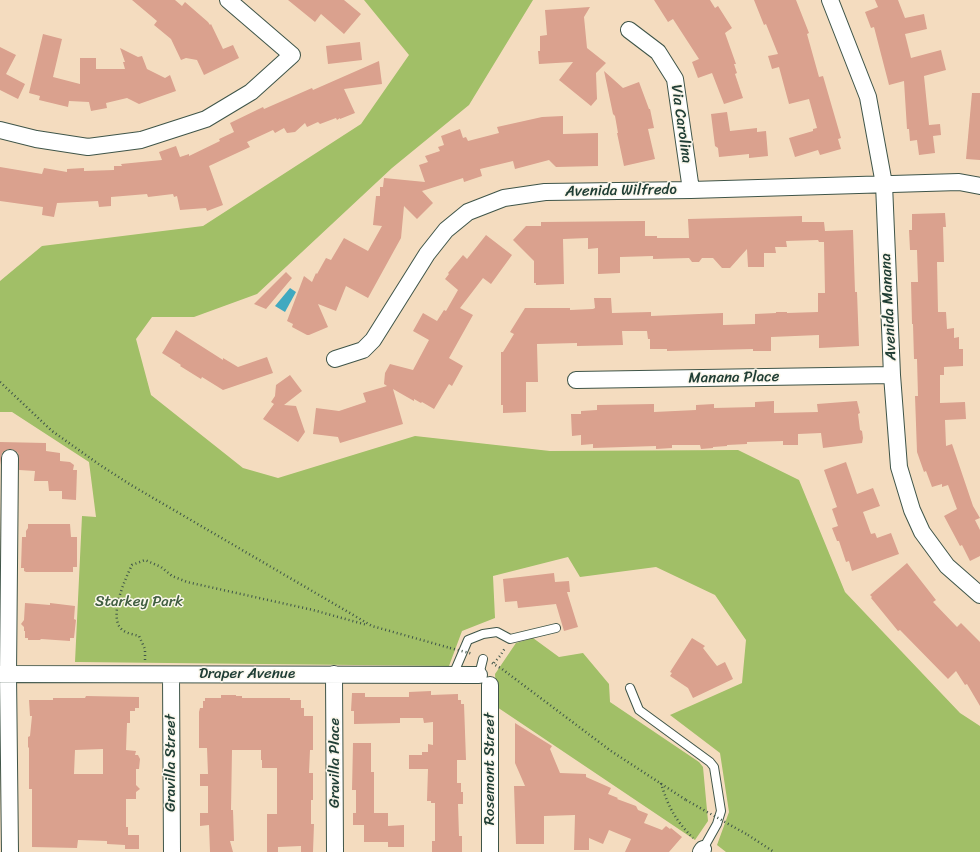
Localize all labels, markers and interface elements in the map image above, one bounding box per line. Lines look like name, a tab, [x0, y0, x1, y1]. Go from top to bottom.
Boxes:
street label: Via Carolina	[667, 84, 695, 164]
street label: Avenida Wilfredo	[565, 181, 677, 201]
street label: Avenida Manana	[877, 253, 901, 361]
street label: Manana Place	[688, 368, 780, 388]
park label: Starkey Park	[95, 593, 183, 611]
street label: Draper Avenue	[199, 665, 295, 683]
street label: Rosemont Street	[481, 713, 499, 825]
street label: Gravilla Street	[162, 714, 180, 812]
street label: Gravilla Place	[326, 718, 344, 808]

